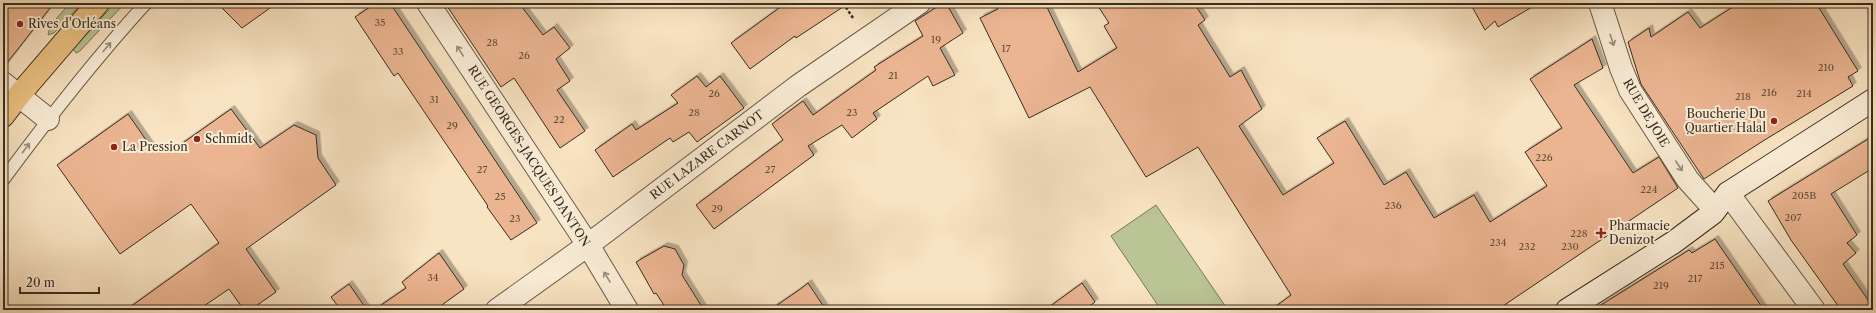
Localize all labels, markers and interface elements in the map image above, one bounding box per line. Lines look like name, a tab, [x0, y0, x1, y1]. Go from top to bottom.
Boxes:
place label: Rives d'Orléans	[28, 16, 116, 31]
house number: 35	[375, 16, 385, 29]
marker: Rives d'Orléans	[15, 19, 25, 29]
house number: 19	[931, 33, 941, 46]
one-way arrow	[1609, 33, 1616, 46]
house number: 28	[486, 36, 498, 49]
one-way arrow	[103, 41, 112, 52]
house number: 17	[1001, 42, 1011, 55]
house number: 33	[392, 45, 404, 58]
one-way arrow	[455, 45, 464, 56]
house number: 26	[518, 49, 530, 62]
house number: 210	[1818, 61, 1834, 74]
street label: RUE GEORGES-JACQUES DANTON	[465, 62, 594, 249]
house number: 21	[888, 69, 899, 82]
street label: RUE DE JOIE	[1620, 76, 1673, 150]
house number: 216	[1761, 86, 1777, 99]
house number: 26	[708, 87, 720, 100]
house number: 214	[1796, 87, 1812, 100]
house number: 218	[1735, 90, 1751, 103]
house number: 31	[429, 93, 440, 106]
house number: 28	[688, 106, 700, 119]
house number: 23	[846, 106, 858, 119]
place label: Boucherie Du Quartier Halal	[1685, 106, 1767, 135]
street label: RUE LAZARE CARNOT	[647, 107, 767, 202]
house number: 22	[553, 113, 565, 126]
marker: Boucherie Du Quartier Halal	[1769, 116, 1779, 126]
house number: 29	[446, 119, 458, 132]
place label: Schmidt	[205, 131, 253, 146]
marker: Schmidt	[192, 134, 202, 144]
place label: La Pression	[122, 139, 188, 154]
marker: La Pression	[109, 142, 119, 152]
one-way arrow	[22, 143, 30, 154]
house number: 226	[1535, 151, 1553, 164]
one-way arrow	[1676, 160, 1684, 172]
house number: 27	[477, 163, 487, 176]
house number: 27	[765, 163, 775, 176]
house number: 224	[1640, 183, 1658, 196]
house number: 205B	[1792, 189, 1816, 202]
house number: 25	[494, 190, 506, 203]
house number: 236	[1384, 199, 1402, 212]
house number: 29	[711, 202, 723, 215]
house number: 207	[1784, 211, 1802, 224]
house number: 23	[509, 212, 521, 225]
place label: Pharmacie Denizot	[1609, 218, 1670, 247]
house number: 228	[1570, 227, 1588, 240]
marker: Pharmacie Denizot	[1596, 228, 1606, 238]
house number: 234	[1489, 236, 1507, 249]
house number: 232	[1518, 240, 1536, 253]
house number: 230	[1561, 240, 1579, 253]
house number: 215	[1709, 259, 1725, 272]
scale bar	[20, 269, 99, 295]
house number: 34	[427, 271, 439, 284]
one-way arrow	[603, 271, 611, 283]
house number: 217	[1688, 272, 1703, 285]
text: 20 m	[26, 275, 55, 290]
house number: 219	[1653, 279, 1669, 292]

